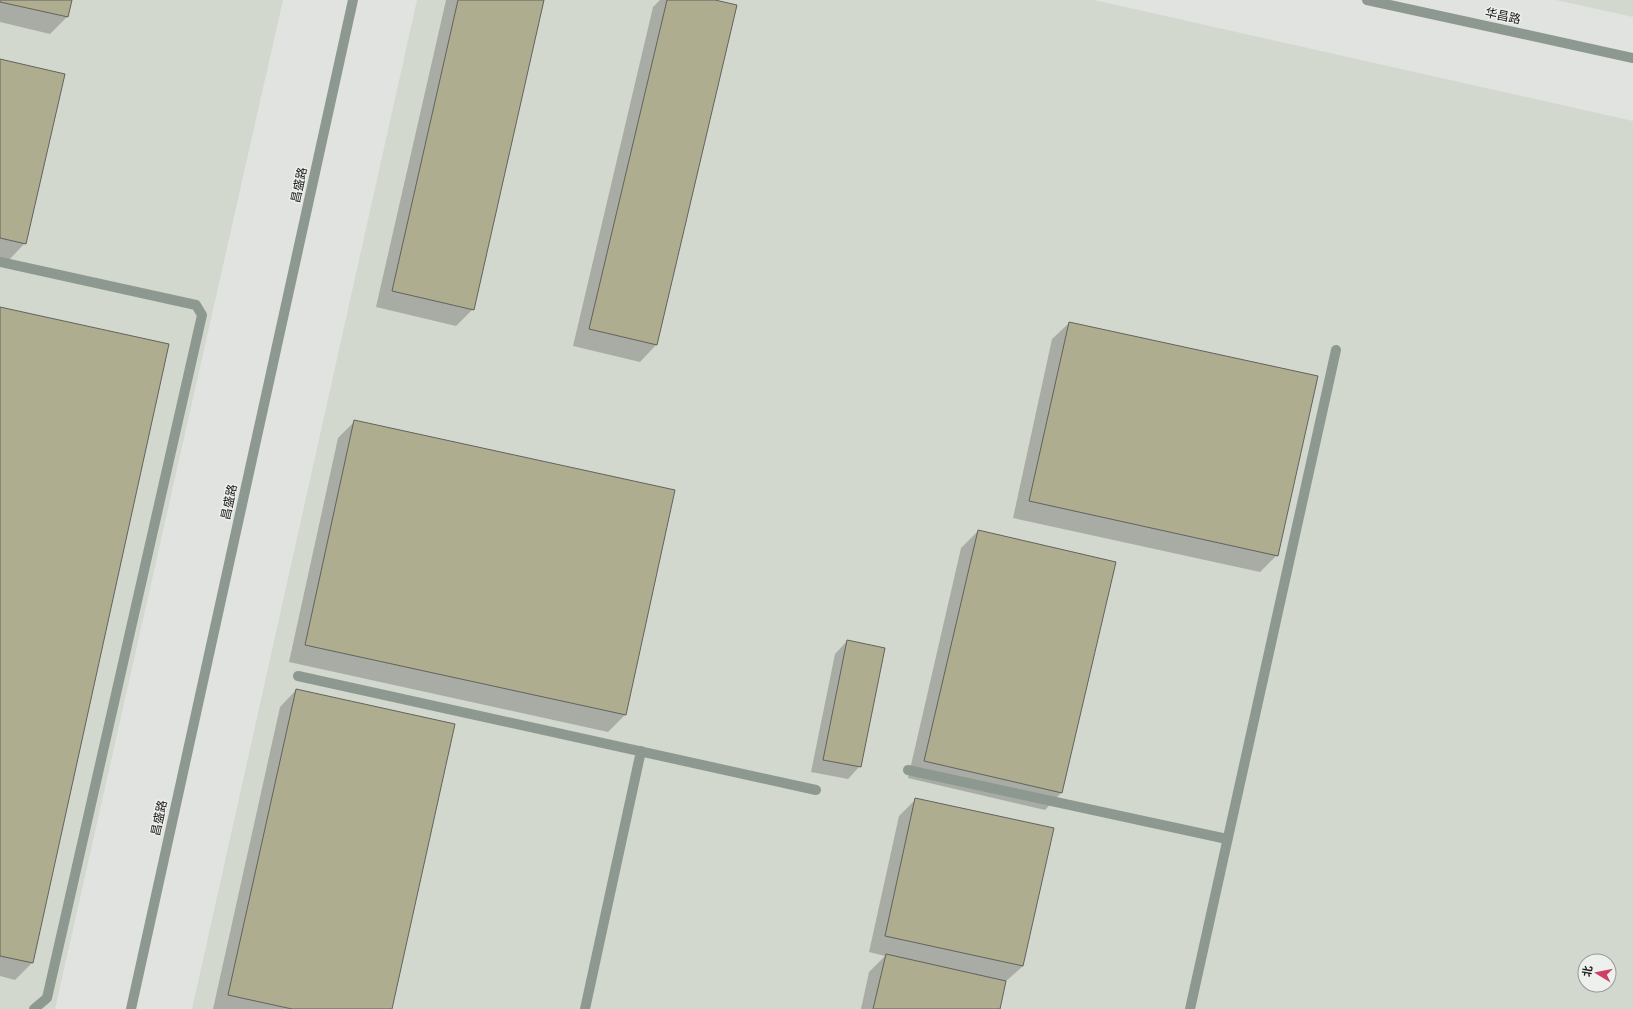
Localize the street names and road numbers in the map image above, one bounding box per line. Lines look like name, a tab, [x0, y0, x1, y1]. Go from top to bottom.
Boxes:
street label: 华昌路	[1484, 5, 1522, 27]
street label: 昌盛路	[288, 166, 310, 204]
street label: 昌盛路	[218, 483, 240, 521]
street label: 昌盛路	[148, 799, 170, 837]

